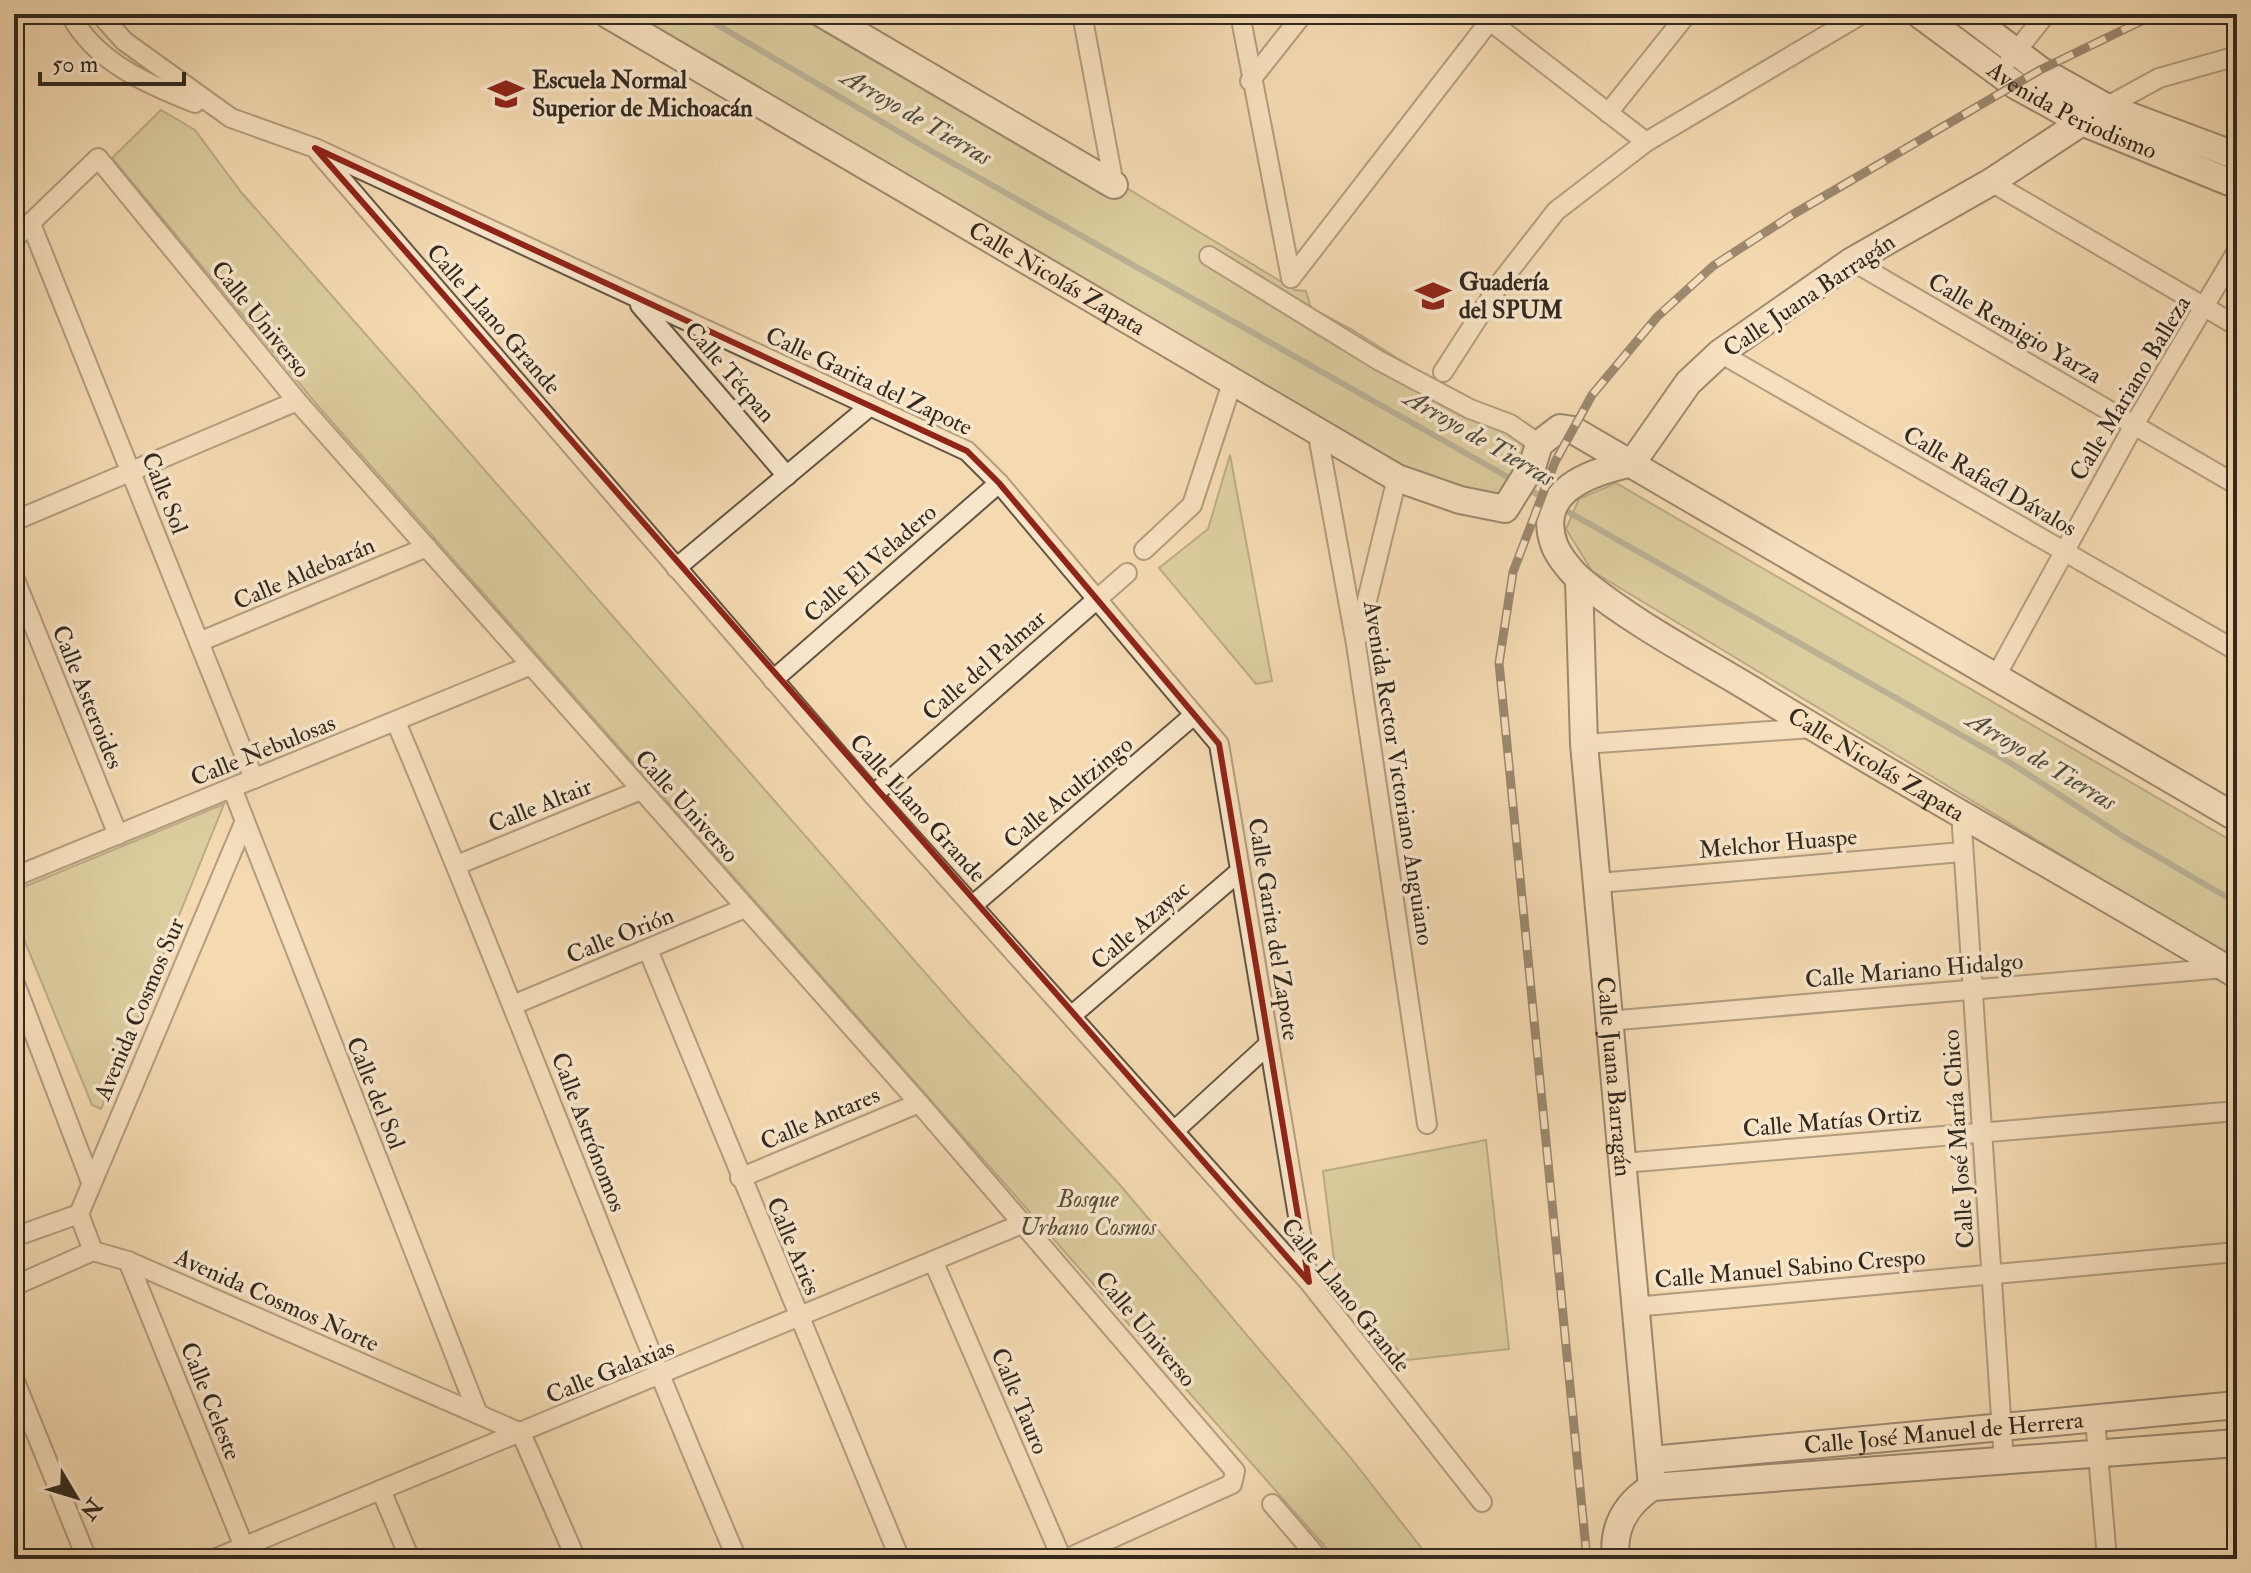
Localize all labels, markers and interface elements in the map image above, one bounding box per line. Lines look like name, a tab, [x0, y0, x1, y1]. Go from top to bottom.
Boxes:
scale bar	[40, 36, 184, 86]
text: 50 m	[52, 49, 99, 80]
street label: Avenida Periodismo	[1980, 54, 2161, 167]
water label: Arroyo de Tierras	[833, 59, 998, 173]
place label: Escuela Normal Superior de Michoacán	[532, 65, 753, 124]
school or university icon: Escuela Normal Superior de Michoacán	[487, 75, 525, 113]
street label: Calle Nicolás Zapata	[963, 215, 1152, 343]
street label: Calle Juana Barragán	[1717, 226, 1901, 364]
street label: Calle Llano Grande	[420, 237, 568, 401]
street label: Calle Universo	[204, 254, 317, 384]
street label: Calle Remigio Yarza	[1922, 266, 2108, 391]
place label: Guadería del SPUM	[1459, 267, 1563, 326]
school or university icon: Guadería del SPUM	[1414, 277, 1452, 315]
street label: Calle Mariano Balleza	[2063, 289, 2199, 487]
street label: Calle Técpan	[677, 315, 782, 429]
street label: Calle Garita del Zapote	[760, 320, 977, 443]
water label: Arroyo de Tierras	[1396, 380, 1561, 494]
street label: Calle Rafaél Dávalos	[1897, 419, 2082, 544]
street label: Calle Sol	[134, 448, 195, 539]
street label: Calle El Veladero	[797, 497, 943, 630]
street label: Calle Aldebarán	[229, 530, 380, 617]
street label: Avenida Rector Victoriano Anguiano	[1356, 598, 1441, 948]
street label: Calle del Palmar	[916, 603, 1053, 728]
street label: Calle Asteroides	[45, 621, 130, 774]
street label: Calle Nicolás Zapata	[1782, 700, 1971, 829]
water label: Arroyo de Tierras	[1958, 702, 2123, 818]
street label: Calle Nebulosas	[186, 707, 340, 794]
street label: Calle Llano Grande	[843, 727, 993, 889]
street label: Calle Acultzingo	[997, 729, 1139, 856]
street label: Calle Universo	[628, 743, 746, 869]
street label: Calle Altair	[484, 771, 597, 840]
street label: Calle Garita del Zapote	[1241, 816, 1306, 1043]
street label: Melchor Huaspe	[1698, 821, 1859, 866]
street label: Calle Azayac	[1084, 874, 1196, 977]
street label: Calle Orión	[562, 900, 679, 971]
street label: Avenida Cosmos Sur	[87, 913, 192, 1106]
street label: Calle Mariano Hidalgo	[1804, 946, 2024, 995]
street label: Calle Juana Barragán	[1589, 975, 1639, 1178]
street label: Calle José María Chico	[1935, 1028, 1982, 1250]
street label: Calle del Sol	[339, 1032, 412, 1154]
street label: Calle Astrónomos	[544, 1048, 633, 1216]
street label: Calle Antares	[756, 1079, 885, 1158]
street label: Calle Matías Ortiz	[1741, 1098, 1923, 1145]
park label: Bosque Urbano Cosmos	[1020, 1184, 1157, 1243]
street label: Calle Aries	[759, 1193, 828, 1300]
street label: Calle Llano Grande	[1274, 1212, 1417, 1379]
street label: Avenida Cosmos Norte	[169, 1241, 384, 1359]
street label: Calle Manuel Sabino Crespo	[1653, 1241, 1927, 1296]
street label: Calle Universo	[1088, 1265, 1203, 1394]
street label: Calle Galaxias	[541, 1332, 679, 1411]
street label: Calle Celeste	[173, 1338, 248, 1465]
street label: Calle Tauro	[983, 1343, 1056, 1459]
street label: Calle José Manuel de Herrera	[1803, 1404, 2086, 1462]
north arrow	[36, 1457, 116, 1537]
text: N	[74, 1492, 109, 1525]

